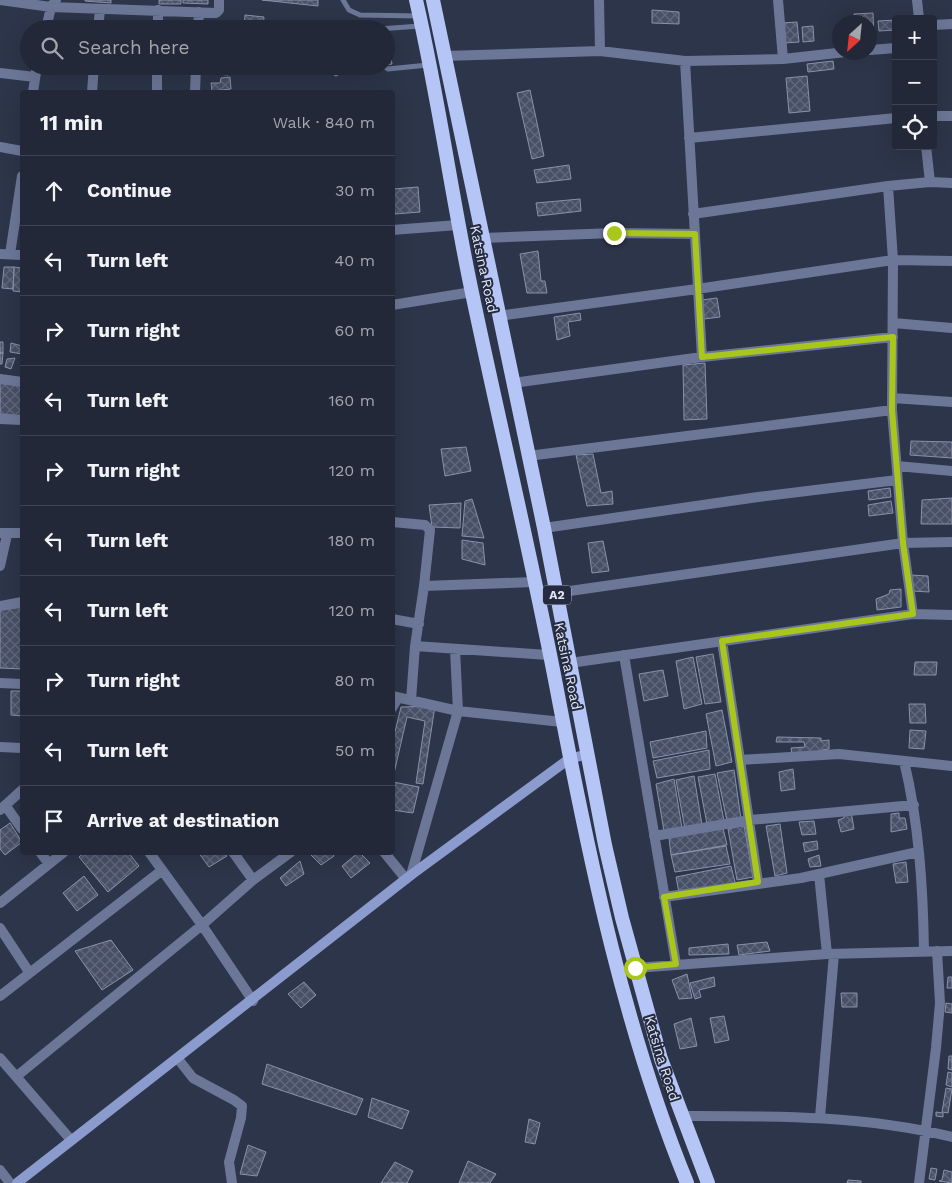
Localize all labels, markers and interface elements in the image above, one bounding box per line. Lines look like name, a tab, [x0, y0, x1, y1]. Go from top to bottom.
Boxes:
north arrow	[832, 15, 877, 60]
map controls	[892, 15, 937, 150]
button: +	[892, 15, 937, 60]
search box	[20, 20, 395, 75]
icon: search	[38, 34, 66, 62]
text: Search here	[78, 36, 189, 59]
button: −	[892, 60, 937, 105]
button: locate	[892, 105, 937, 150]
text: 11 min	[40, 110, 103, 135]
text: Walk · 840 m	[273, 113, 375, 132]
icon: ahead	[40, 177, 68, 205]
text: Continue	[87, 179, 171, 202]
text: 30 m	[335, 181, 375, 200]
route end	[603, 222, 626, 245]
street label: Katsina Road	[467, 224, 501, 314]
icon: left	[40, 247, 68, 275]
text: Turn left	[87, 249, 168, 272]
text: 40 m	[335, 251, 375, 270]
icon: right	[40, 317, 68, 345]
text: Turn right	[87, 319, 180, 342]
text: 60 m	[335, 321, 375, 340]
icon: left	[40, 387, 68, 415]
text: Turn left	[87, 389, 168, 412]
text: 160 m	[328, 391, 375, 410]
icon: right	[40, 457, 68, 485]
text: Turn right	[87, 459, 180, 482]
text: 120 m	[329, 461, 375, 480]
icon: left	[40, 527, 68, 555]
text: Turn left	[87, 529, 168, 552]
text: 180 m	[328, 531, 375, 550]
road number: A2	[543, 586, 571, 604]
icon: left	[40, 597, 68, 625]
text: Turn left	[87, 599, 168, 622]
text: 120 m	[329, 601, 375, 620]
street label: Katsina Road	[551, 621, 585, 711]
icon: right	[40, 667, 68, 695]
text: Turn right	[87, 669, 180, 692]
text: 80 m	[334, 671, 375, 690]
icon: left	[40, 737, 68, 765]
text: Turn left	[87, 739, 168, 762]
text: 50 m	[335, 741, 375, 760]
icon: arrive	[40, 807, 68, 835]
text: Arrive at destination	[87, 809, 279, 832]
route start	[624, 957, 647, 980]
street label: Katsina Road	[641, 1013, 683, 1103]

